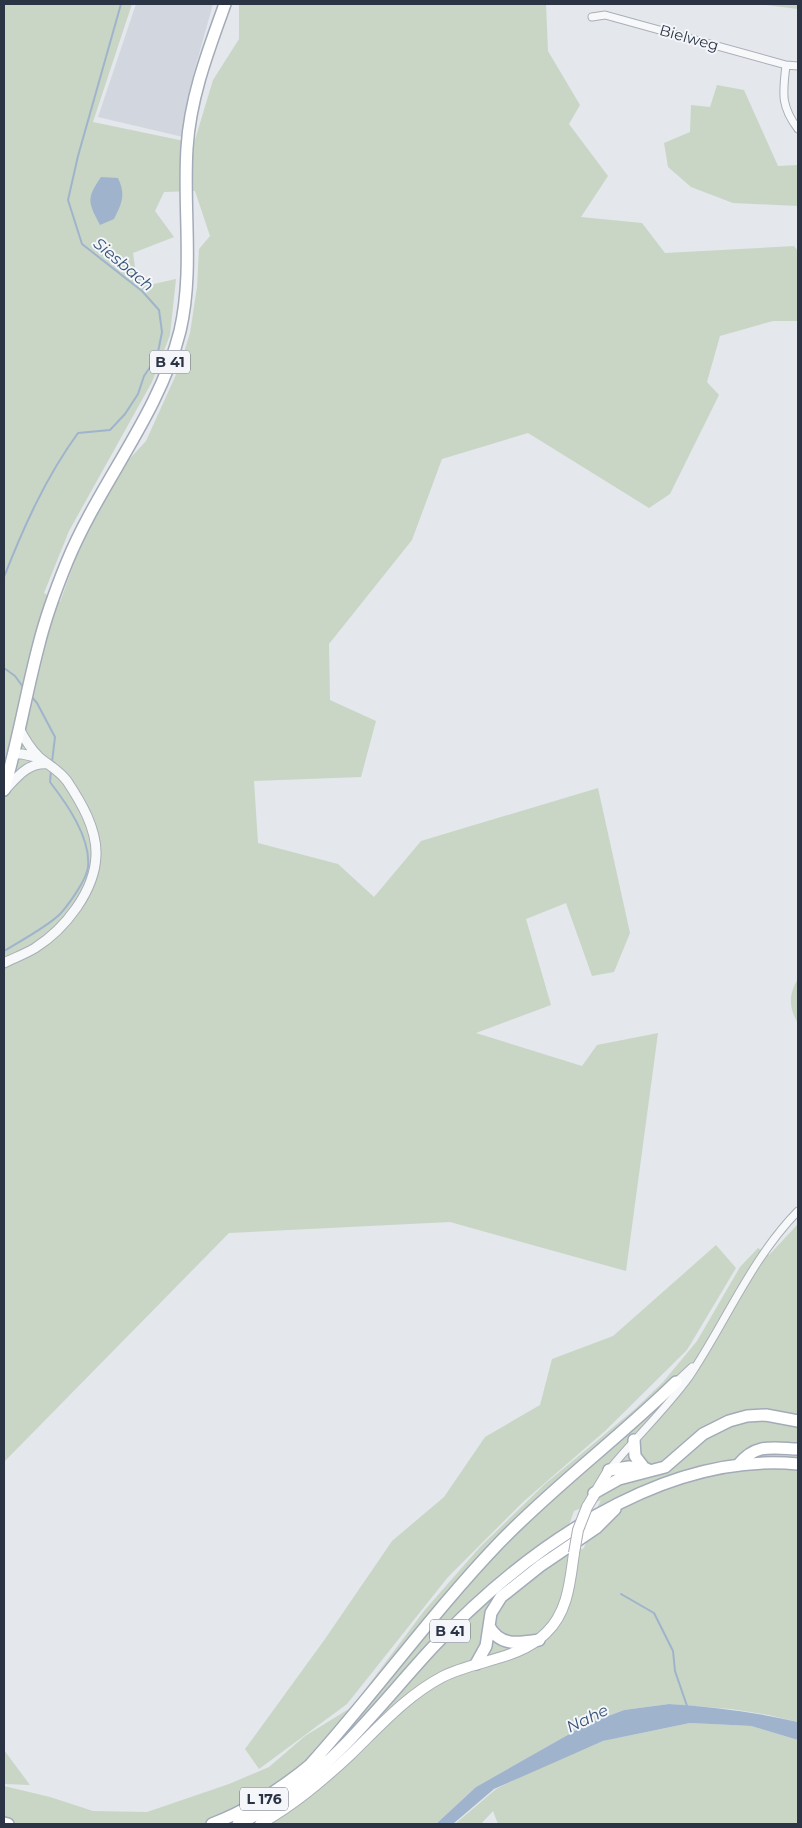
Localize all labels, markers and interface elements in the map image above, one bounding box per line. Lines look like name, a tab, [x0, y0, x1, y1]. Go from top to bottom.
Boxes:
street label: Bielweg	[657, 20, 721, 55]
water label: Siesbach	[90, 234, 158, 295]
road number: B 41	[150, 351, 190, 374]
road number: B 41	[430, 1620, 470, 1642]
water label: Nahe	[563, 1700, 611, 1737]
road number: L 176	[240, 1788, 288, 1810]

